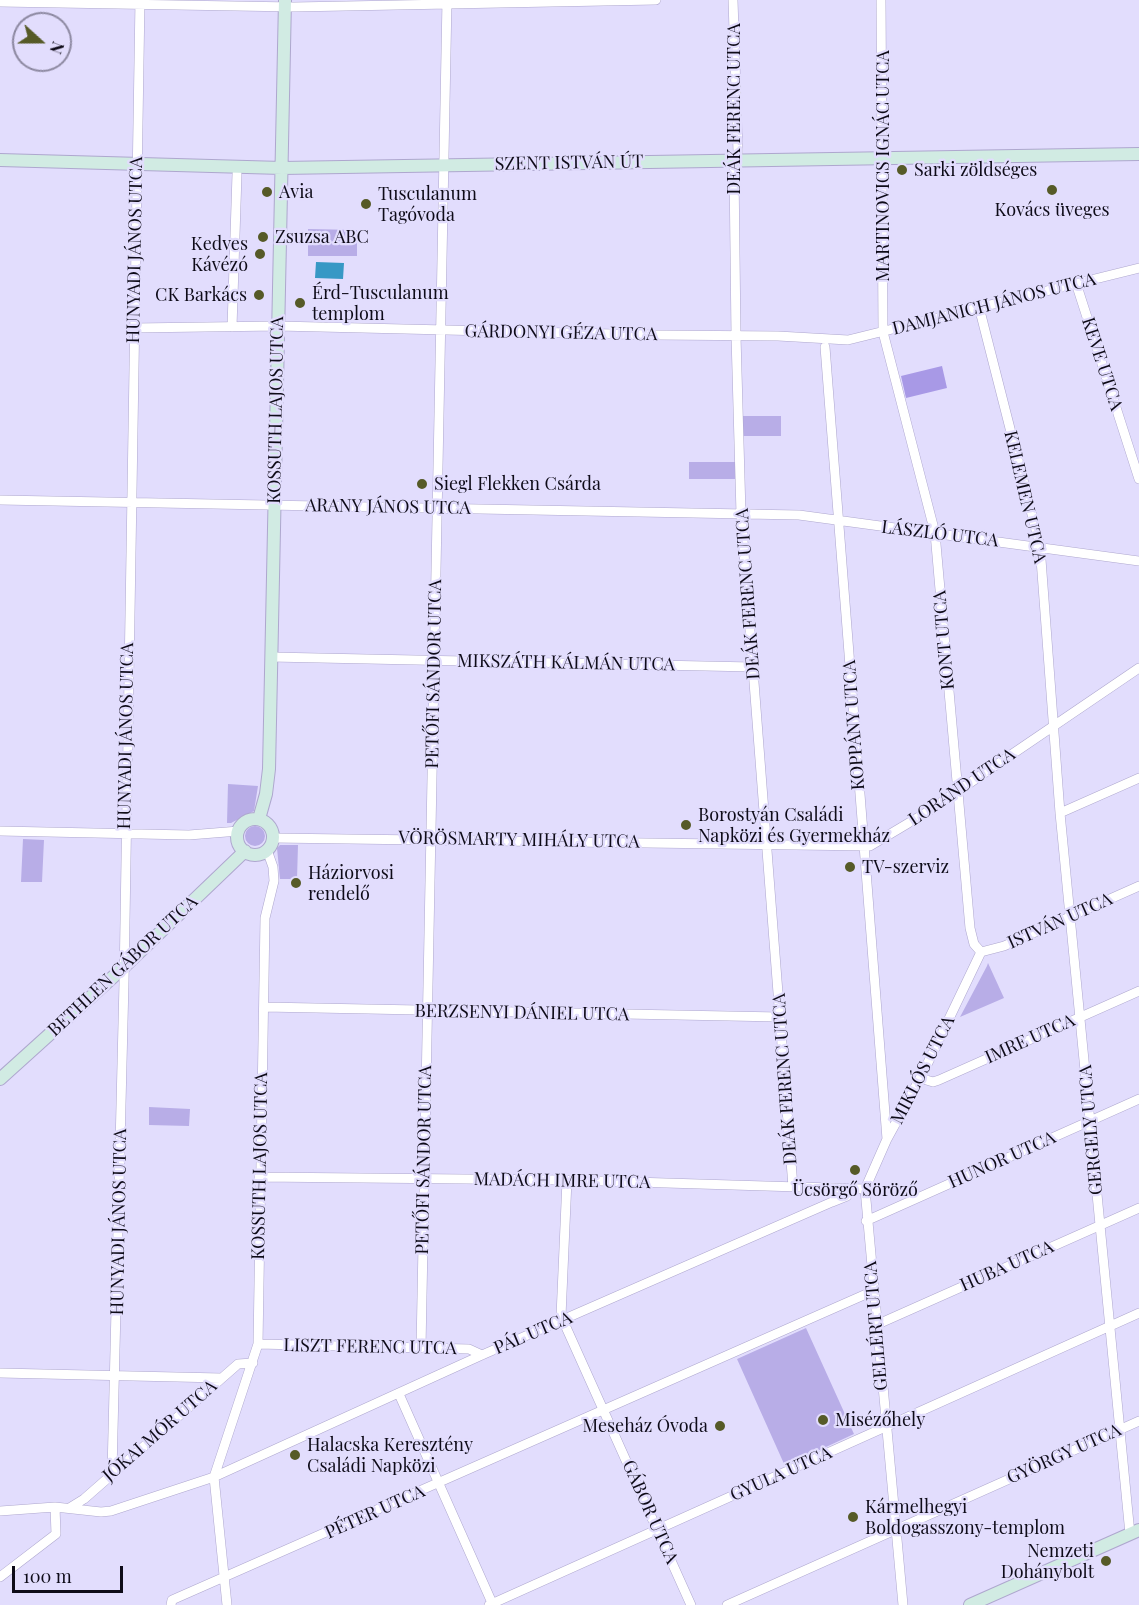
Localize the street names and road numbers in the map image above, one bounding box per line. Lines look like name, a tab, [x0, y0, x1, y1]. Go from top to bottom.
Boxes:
street label: DEÁK FERENC UTCA	[723, 23, 745, 195]
street label: MARTINOVICS IGNÁC UTCA	[872, 50, 894, 282]
street label: SZENT ISTVÁN ÚT	[495, 151, 643, 175]
street label: HUNYADI JÁNOS UTCA	[123, 156, 147, 344]
street label: DAMJANICH JÁNOS UTCA	[890, 268, 1098, 340]
street label: KEVE UTCA	[1077, 315, 1127, 413]
street label: KOSSUTH LAJOS UTCA	[264, 316, 288, 504]
street label: GÁRDONYI GÉZA UTCA	[464, 321, 658, 345]
street label: KELEMEN UTCA	[999, 429, 1051, 565]
street label: ARANY JÁNOS UTCA	[305, 495, 471, 519]
street label: DEÁK FERENC UTCA	[731, 508, 765, 680]
street label: LÁSZLÓ UTCA	[880, 516, 1000, 552]
street label: PETŐFI SÁNDOR UTCA	[422, 579, 446, 769]
street label: KONT UTCA	[929, 589, 959, 691]
street label: HUNYADI JÁNOS UTCA	[114, 642, 138, 830]
street label: MIKSZÁTH KÁLMÁN UTCA	[457, 650, 675, 676]
street label: KOPPÁNY UTCA	[839, 659, 869, 791]
street label: LORÁND UTCA	[905, 743, 1019, 831]
street label: VÖRÖSMARTY MIHÁLY UTCA	[398, 827, 640, 853]
street label: ISTVÁN UTCA	[1004, 888, 1116, 954]
street label: BETHLEN GÁBOR UTCA	[44, 891, 202, 1041]
street label: DEÁK FERENC UTCA	[768, 993, 802, 1165]
street label: BERZSENYI DÁNIEL UTCA	[415, 1000, 629, 1026]
street label: IMRE UTCA	[982, 1010, 1078, 1068]
street label: MIKLÓS UTCA	[886, 1012, 960, 1128]
street label: GERGELY UTCA	[1075, 1064, 1107, 1196]
street label: PETŐFI SÁNDOR UTCA	[412, 1065, 436, 1255]
street label: KOSSUTH LAJOS UTCA	[248, 1072, 272, 1260]
street label: HUNOR UTCA	[945, 1127, 1059, 1193]
street label: HUNYADI JÁNOS UTCA	[107, 1128, 131, 1316]
street label: MADÁCH IMRE UTCA	[473, 1169, 651, 1193]
street label: HUBA UTCA	[957, 1236, 1057, 1296]
street label: GELLÉRT UTCA	[860, 1260, 892, 1392]
street label: PÁL UTCA	[491, 1307, 575, 1359]
street label: LISZT FERENC UTCA	[283, 1335, 457, 1359]
street label: JÓKAI MÓR UTCA	[98, 1376, 222, 1486]
street label: GYÖRGY UTCA	[1004, 1419, 1124, 1489]
street label: GYULA UTCA	[727, 1442, 835, 1506]
street label: GÁBOR UTCA	[617, 1457, 683, 1567]
street label: PÉTER UTCA	[322, 1480, 428, 1544]

